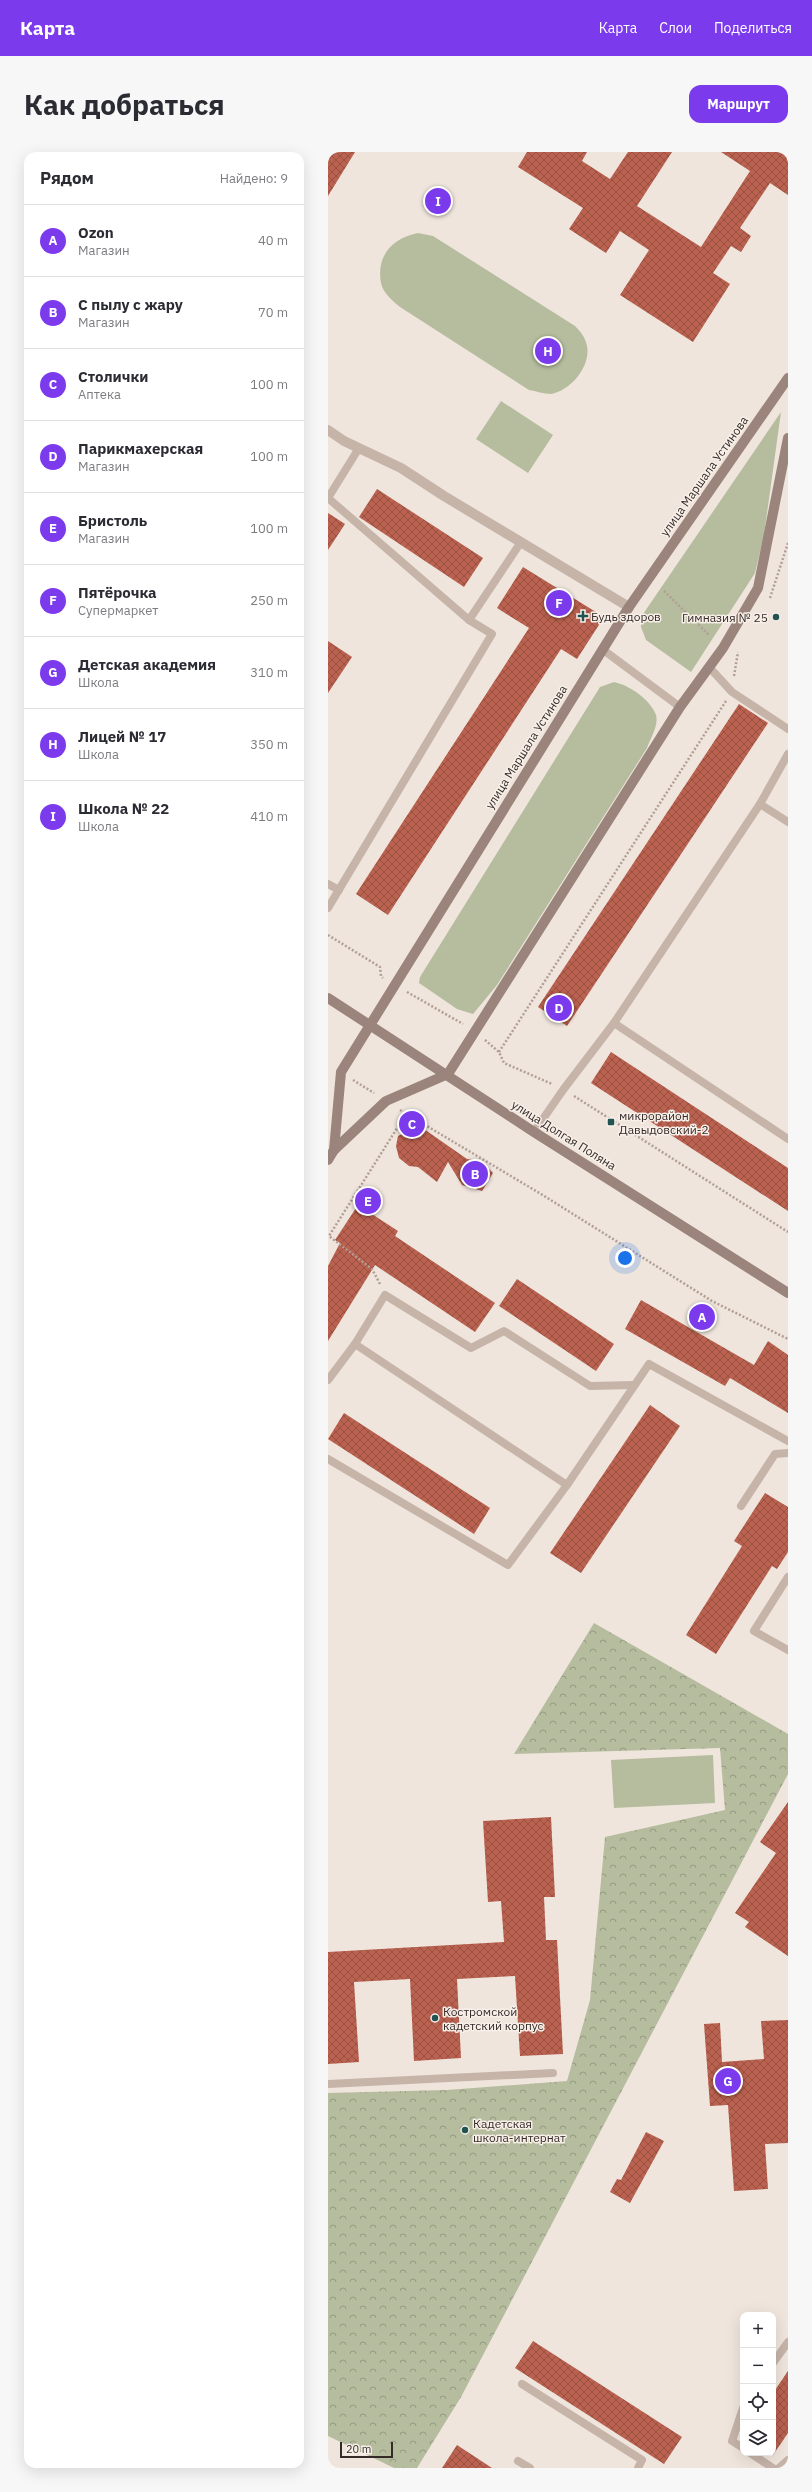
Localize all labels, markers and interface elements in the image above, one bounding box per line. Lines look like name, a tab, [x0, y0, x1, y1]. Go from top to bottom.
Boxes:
text: Карта	[20, 16, 75, 40]
text: Карта	[599, 19, 637, 37]
text: Слои	[659, 19, 692, 37]
text: Поделиться	[714, 19, 792, 37]
button: Маршрут	[689, 85, 788, 123]
text: Как добраться	[24, 86, 225, 123]
text: Рядом	[40, 167, 94, 189]
text: Найдено: 9	[220, 170, 288, 187]
pin: I	[425, 186, 451, 216]
text: Ozon	[78, 223, 114, 242]
text: A	[49, 232, 57, 249]
text: 40 m	[258, 232, 288, 249]
text: Магазин	[78, 242, 130, 259]
text: C пылу с жару	[78, 295, 183, 314]
text: B	[49, 304, 57, 321]
text: 70 m	[258, 304, 288, 321]
text: Магазин	[78, 314, 130, 331]
pin: H	[535, 336, 561, 366]
text: Столички	[78, 367, 148, 386]
text: C	[49, 376, 57, 393]
text: 100 m	[250, 376, 288, 393]
text: Аптека	[78, 386, 121, 403]
street label: улица Маршала Устинова	[657, 413, 752, 539]
text: Парикмахерская	[78, 439, 203, 458]
text: D	[48, 448, 58, 465]
text: 100 m	[250, 448, 288, 465]
text: Магазин	[78, 458, 130, 475]
text: Бристоль	[78, 511, 147, 530]
text: E	[49, 520, 57, 537]
text: 100 m	[250, 520, 288, 537]
text: Магазин	[78, 530, 130, 547]
text: Пятёрочка	[78, 583, 157, 602]
pin: F	[546, 588, 572, 618]
text: F	[49, 592, 57, 609]
text: 250 m	[250, 592, 288, 609]
text: Супермаркет	[78, 602, 158, 619]
place label: Будь здоров	[591, 609, 661, 624]
place label: Гимназия № 25	[682, 610, 768, 625]
marker: Будь здоров	[578, 611, 588, 621]
marker: Гимназия № 25	[771, 612, 781, 622]
text: Детская академия	[78, 655, 216, 674]
text: G	[48, 664, 58, 681]
text: 310 m	[250, 664, 288, 681]
text: Школа	[78, 674, 119, 691]
street label: улица Маршала Устинова	[482, 682, 571, 812]
text: Лицей № 17	[78, 727, 166, 746]
text: H	[48, 736, 58, 753]
text: 350 m	[250, 736, 288, 753]
text: Школа	[78, 746, 119, 763]
text: Школа № 22	[78, 799, 169, 818]
text: I	[50, 808, 56, 825]
text: 410 m	[250, 808, 288, 825]
text: Школа	[78, 818, 119, 835]
pin: D	[546, 993, 572, 1023]
street label: улица Долгая Поляна	[509, 1097, 620, 1174]
place label: микрорайон Давыдовский-2	[619, 1108, 709, 1137]
pin: C	[399, 1109, 425, 1139]
marker: микрорайон Давыдовский-2	[606, 1117, 616, 1127]
pin: B	[462, 1159, 488, 1189]
pin: E	[355, 1186, 381, 1216]
your location	[615, 1248, 635, 1268]
pin: A	[689, 1302, 715, 1332]
place label: Костромской кадетский корпус	[443, 2004, 544, 2033]
marker: Костромской кадетский корпус	[430, 2013, 440, 2023]
pin: G	[715, 2066, 741, 2096]
place label: Кадетская школа-интернат	[473, 2116, 566, 2145]
marker: Кадетская школа-интернат	[460, 2125, 470, 2135]
map controls	[740, 2312, 776, 2456]
button: +	[740, 2312, 776, 2348]
button: −	[740, 2348, 776, 2384]
button: locate	[740, 2384, 776, 2420]
button: layers	[740, 2420, 776, 2456]
scale bar	[340, 2440, 393, 2459]
text: 20 m	[346, 2442, 371, 2456]

